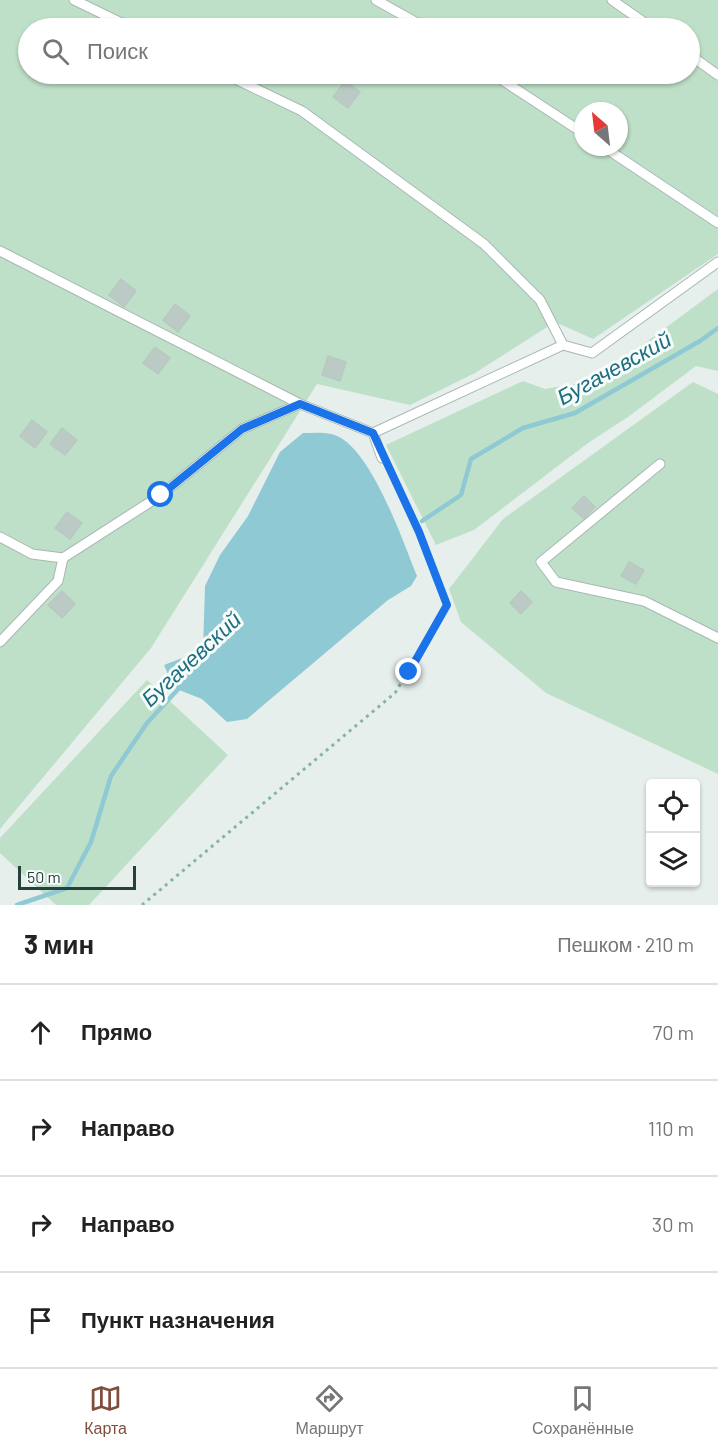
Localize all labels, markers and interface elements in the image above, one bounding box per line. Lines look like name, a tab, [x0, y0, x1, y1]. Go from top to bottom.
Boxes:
search box	[18, 18, 700, 84]
icon: search	[39, 35, 72, 68]
text: Поиск	[87, 37, 148, 63]
north arrow	[574, 102, 628, 156]
water label: Бугачевский	[552, 325, 676, 410]
route start	[147, 481, 173, 507]
water label: Бугачевский	[135, 606, 246, 712]
route end	[395, 658, 421, 684]
map controls	[646, 779, 700, 887]
button: locate	[646, 779, 700, 833]
button: layers	[646, 833, 700, 887]
scale bar	[18, 863, 136, 890]
text: 50 m	[27, 867, 61, 886]
text: 3 мин	[24, 928, 94, 959]
text: Пешком · 210 m	[557, 932, 694, 956]
icon: ahead	[24, 1016, 57, 1049]
text: Прямо	[81, 1018, 152, 1044]
text: 70 m	[653, 1020, 694, 1044]
icon: right	[24, 1112, 57, 1145]
text: Направо	[81, 1114, 175, 1140]
text: 110 m	[648, 1116, 694, 1140]
icon: right	[24, 1208, 57, 1241]
text: Направо	[81, 1210, 175, 1236]
text: 30 m	[652, 1212, 694, 1236]
icon: arrive	[24, 1304, 57, 1337]
text: Пункт назначения	[81, 1306, 275, 1332]
tab: Карта	[84, 1382, 127, 1438]
tab: Маршрут	[295, 1382, 364, 1438]
tab: Сохранённые	[532, 1382, 634, 1438]

